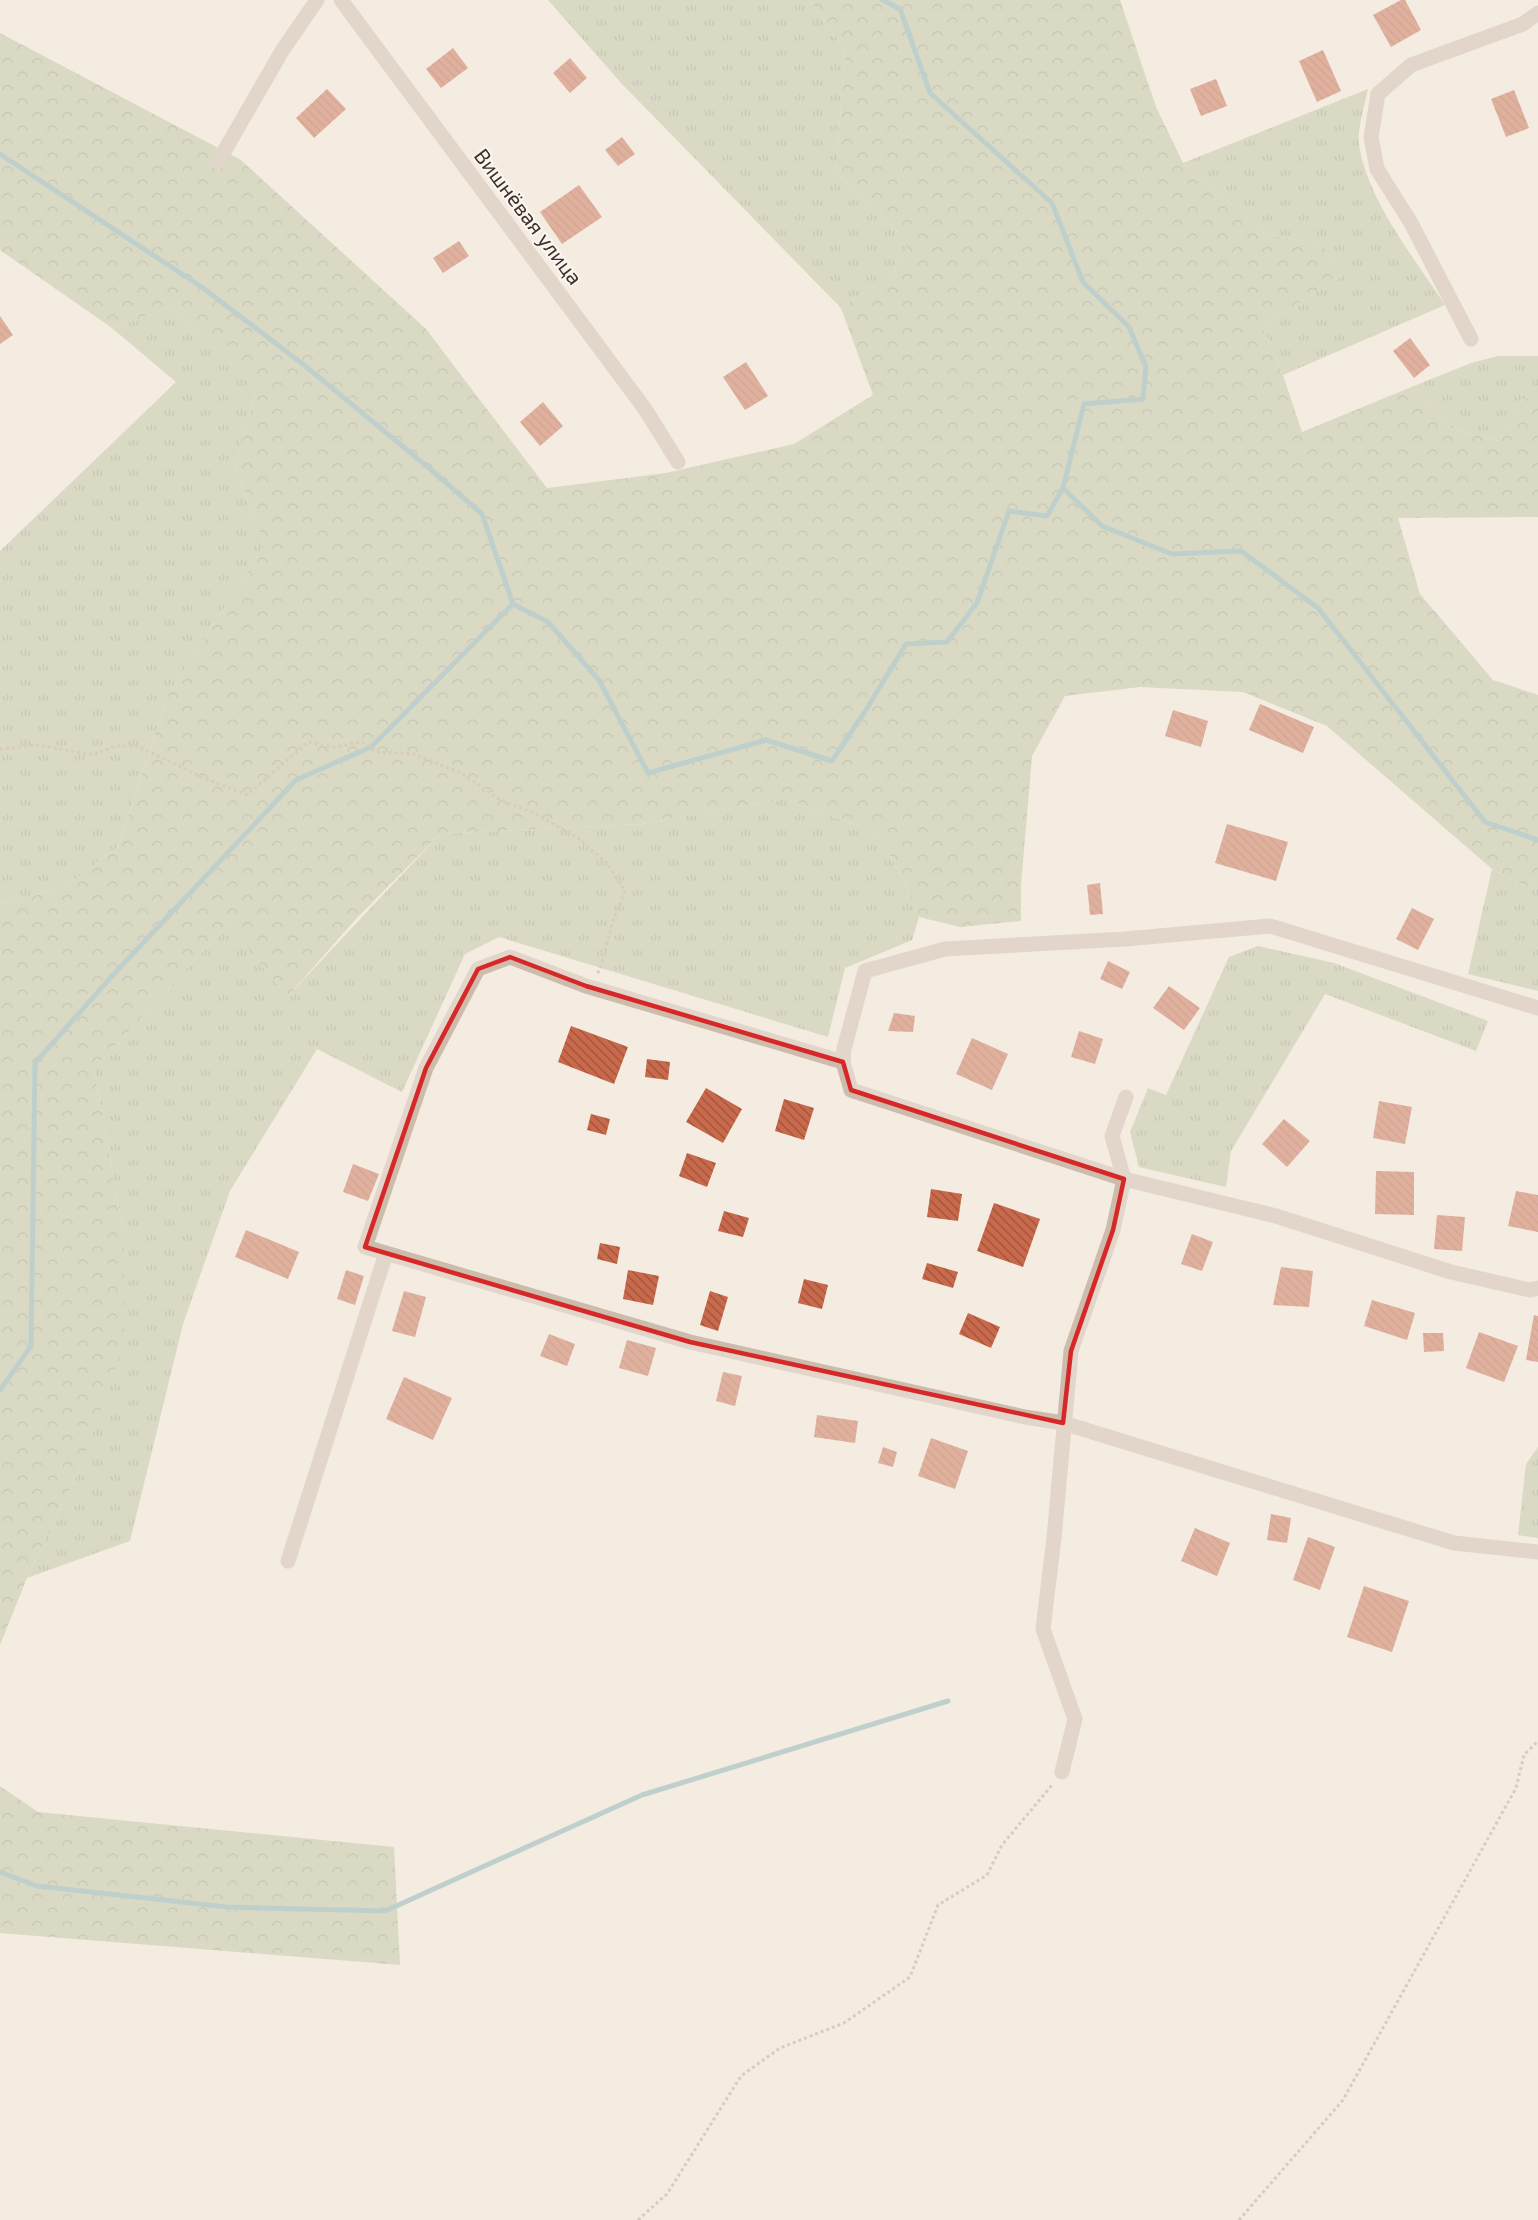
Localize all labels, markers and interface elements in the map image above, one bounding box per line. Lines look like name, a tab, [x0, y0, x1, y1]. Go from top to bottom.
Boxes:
street label: Вишнёвая улица	[469, 143, 588, 290]

